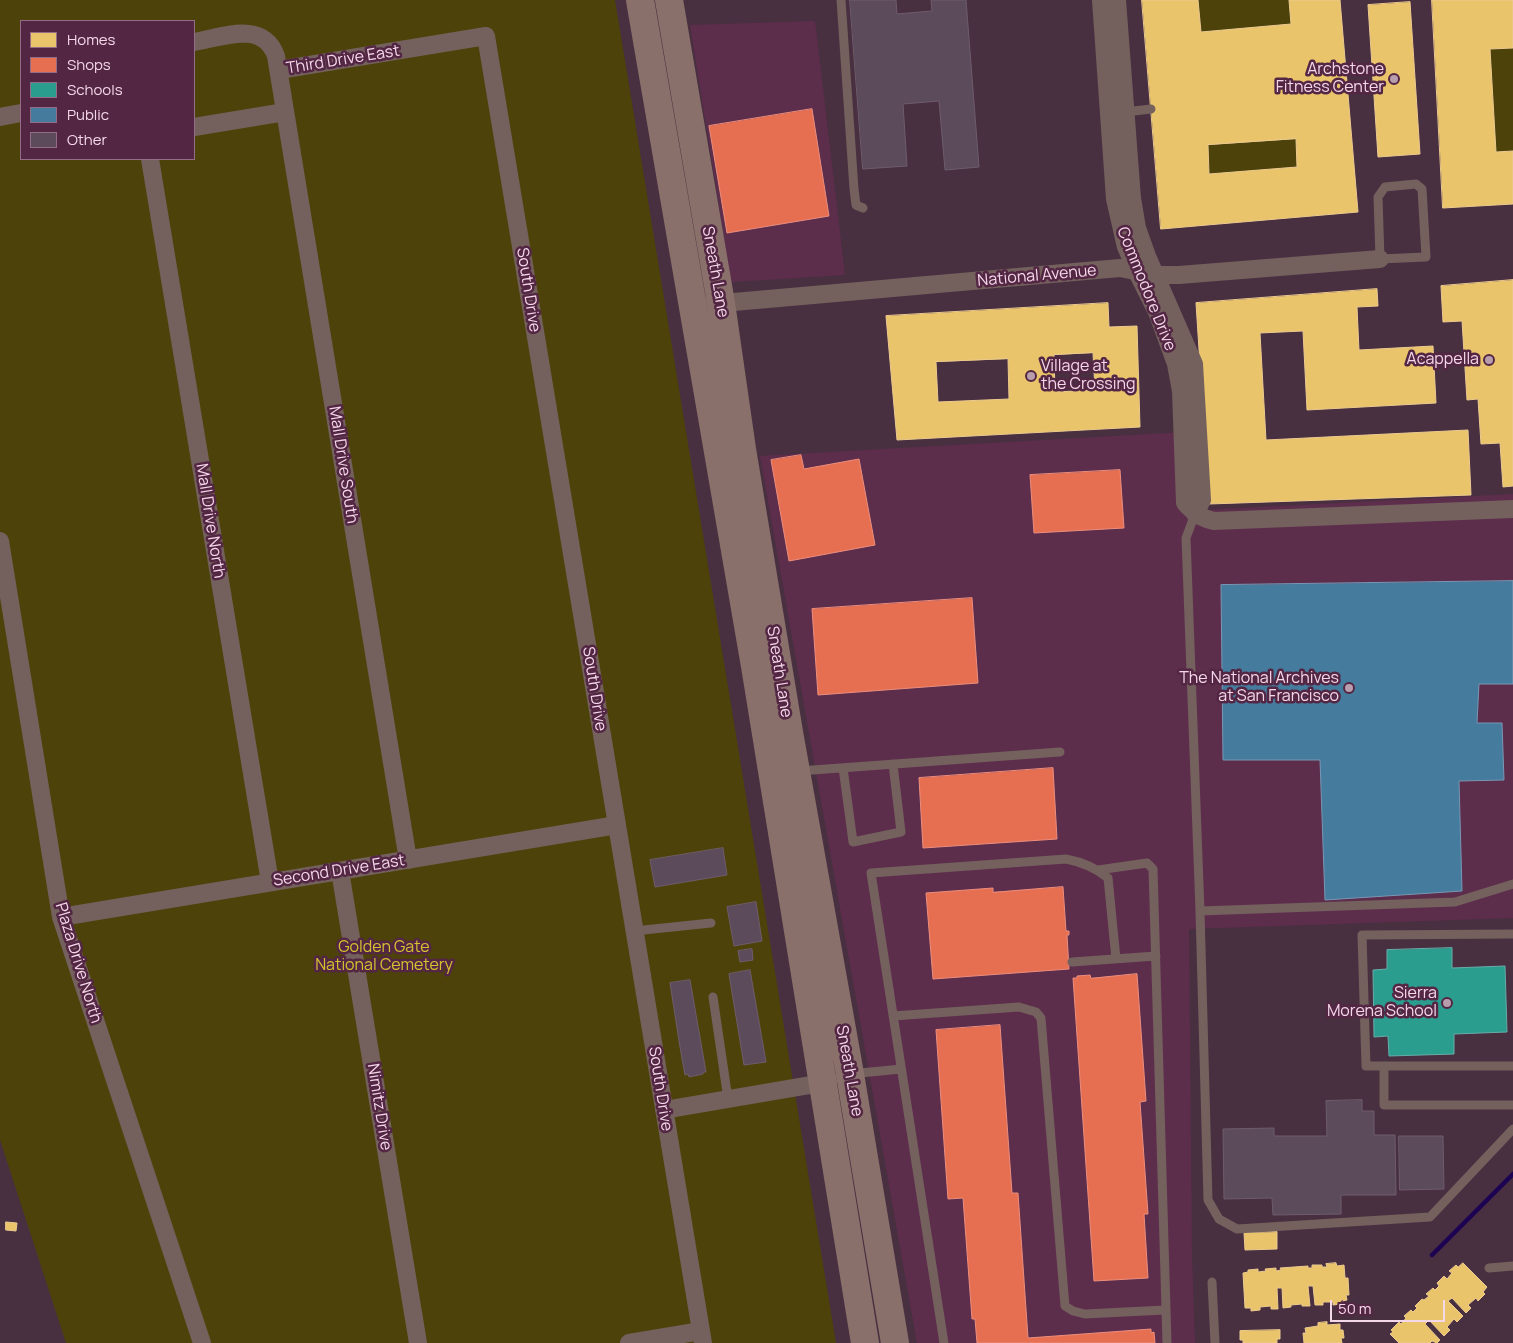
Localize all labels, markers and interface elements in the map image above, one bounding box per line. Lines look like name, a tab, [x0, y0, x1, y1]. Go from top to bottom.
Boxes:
legend	[20, 20, 195, 160]
text: Homes	[67, 29, 115, 50]
street label: Third Drive East	[285, 42, 401, 78]
text: Shops	[67, 54, 111, 75]
place label: Archstone Fitness Center	[1276, 60, 1384, 98]
marker: Archstone Fitness Center	[1388, 73, 1400, 85]
text: Schools	[67, 79, 123, 100]
text: Public	[67, 104, 109, 125]
text: Other	[67, 129, 107, 150]
street label: Commodore Drive	[1112, 224, 1180, 354]
street label: Sneath Lane	[698, 225, 732, 319]
street label: South Drive	[512, 246, 544, 334]
street label: National Avenue	[977, 261, 1097, 291]
place label: Acappella	[1407, 350, 1479, 370]
marker: Acappella	[1483, 354, 1495, 366]
place label: Village at the Crossing	[1041, 357, 1135, 395]
marker: Village at the Crossing	[1025, 370, 1037, 382]
street label: Mall Drive South	[324, 405, 362, 525]
street label: Mall Drive North	[191, 462, 229, 580]
street label: Sneath Lane	[762, 625, 796, 719]
street label: South Drive	[578, 645, 610, 733]
place label: The National Archives at San Francisco	[1179, 669, 1339, 707]
marker: The National Archives at San Francisco	[1343, 682, 1355, 694]
street label: Second Drive East	[272, 851, 406, 891]
street label: Plaza Drive North	[51, 900, 105, 1026]
park label: Golden Gate National Cemetery	[315, 938, 453, 976]
place label: Sierra Morena School	[1327, 984, 1437, 1022]
marker: Sierra Morena School	[1441, 997, 1453, 1009]
street label: Sneath Lane	[832, 1024, 866, 1118]
street label: South Drive	[644, 1045, 676, 1133]
street label: Nimitz Drive	[363, 1062, 395, 1152]
scale bar	[1333, 1290, 1448, 1322]
text: 50 m	[1338, 1298, 1372, 1319]

